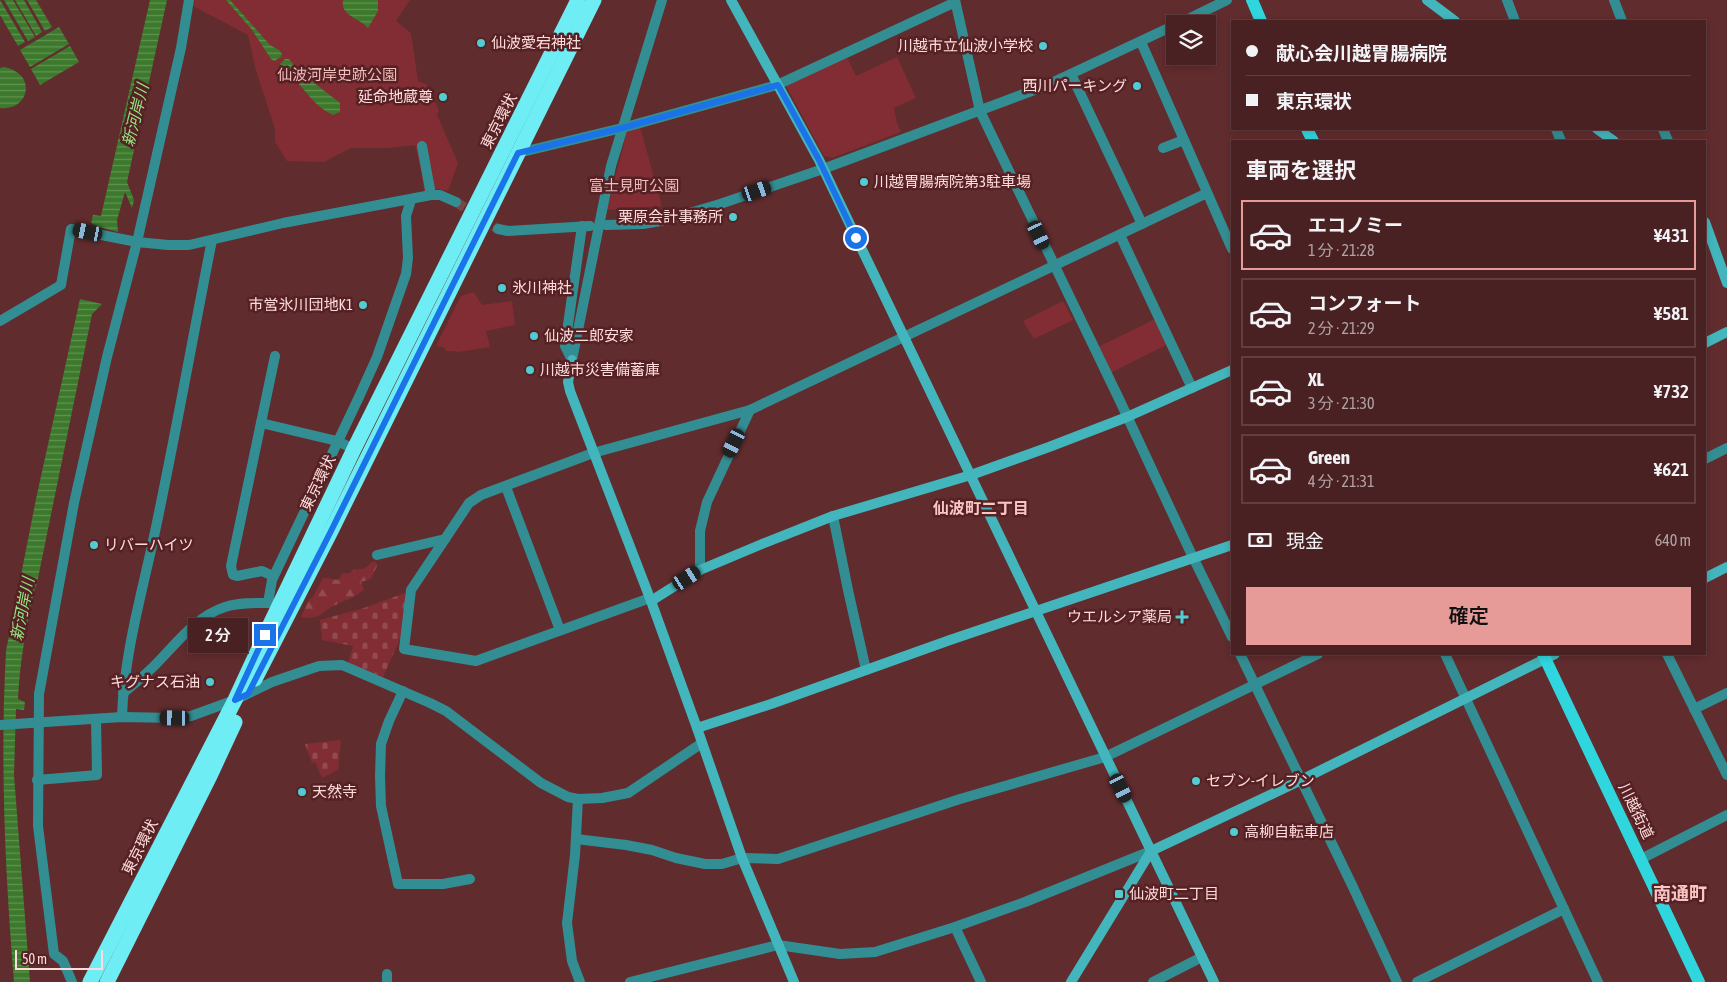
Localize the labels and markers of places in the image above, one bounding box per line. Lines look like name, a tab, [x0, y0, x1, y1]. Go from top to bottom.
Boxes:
place label: 仙波愛宕神社	[491, 34, 581, 51]
marker: 仙波愛宕神社	[475, 37, 487, 49]
place label: 川越市立仙波小学校	[898, 37, 1033, 54]
marker: 川越市立仙波小学校	[1037, 40, 1049, 52]
place label: 西川パーキング	[1022, 77, 1127, 94]
marker: 西川パーキング	[1131, 80, 1143, 92]
place label: 延命地蔵尊	[358, 88, 433, 105]
marker: 延命地蔵尊	[437, 91, 449, 103]
place label: 川越胃腸病院第3駐車場	[874, 173, 1031, 190]
marker: 川越胃腸病院第3駐車場	[858, 176, 870, 188]
place label: 栗原会計事務所	[618, 208, 723, 225]
marker: 栗原会計事務所	[727, 211, 739, 223]
place label: 氷川神社	[512, 279, 572, 296]
marker: 氷川神社	[496, 282, 508, 294]
place label: 市営氷川団地K1	[249, 296, 353, 313]
marker: 市営氷川団地K1	[357, 299, 369, 311]
place label: 仙波二郎安家	[544, 327, 634, 344]
marker: 仙波二郎安家	[528, 330, 540, 342]
place label: 川越市災害備蓄庫	[540, 361, 660, 378]
marker: 川越市災害備蓄庫	[524, 364, 536, 376]
place label: リバーハイツ	[104, 536, 193, 553]
marker: リバーハイツ	[88, 539, 100, 551]
place label: ウエルシア薬局	[1067, 608, 1172, 625]
marker: ウエルシア薬局	[1176, 611, 1188, 623]
place label: キグナス石油	[110, 673, 200, 690]
marker: キグナス石油	[204, 676, 216, 688]
place label: セブン-イレブン	[1206, 772, 1315, 789]
marker: セブン-イレブン	[1190, 775, 1202, 787]
place label: 天然寺	[312, 783, 357, 800]
marker: 天然寺	[296, 786, 308, 798]
place label: 高柳自転車店	[1244, 823, 1334, 840]
marker: 高柳自転車店	[1228, 826, 1240, 838]
place label: 仙波町二丁目	[1129, 885, 1219, 902]
marker: 仙波町二丁目	[1113, 888, 1125, 900]

